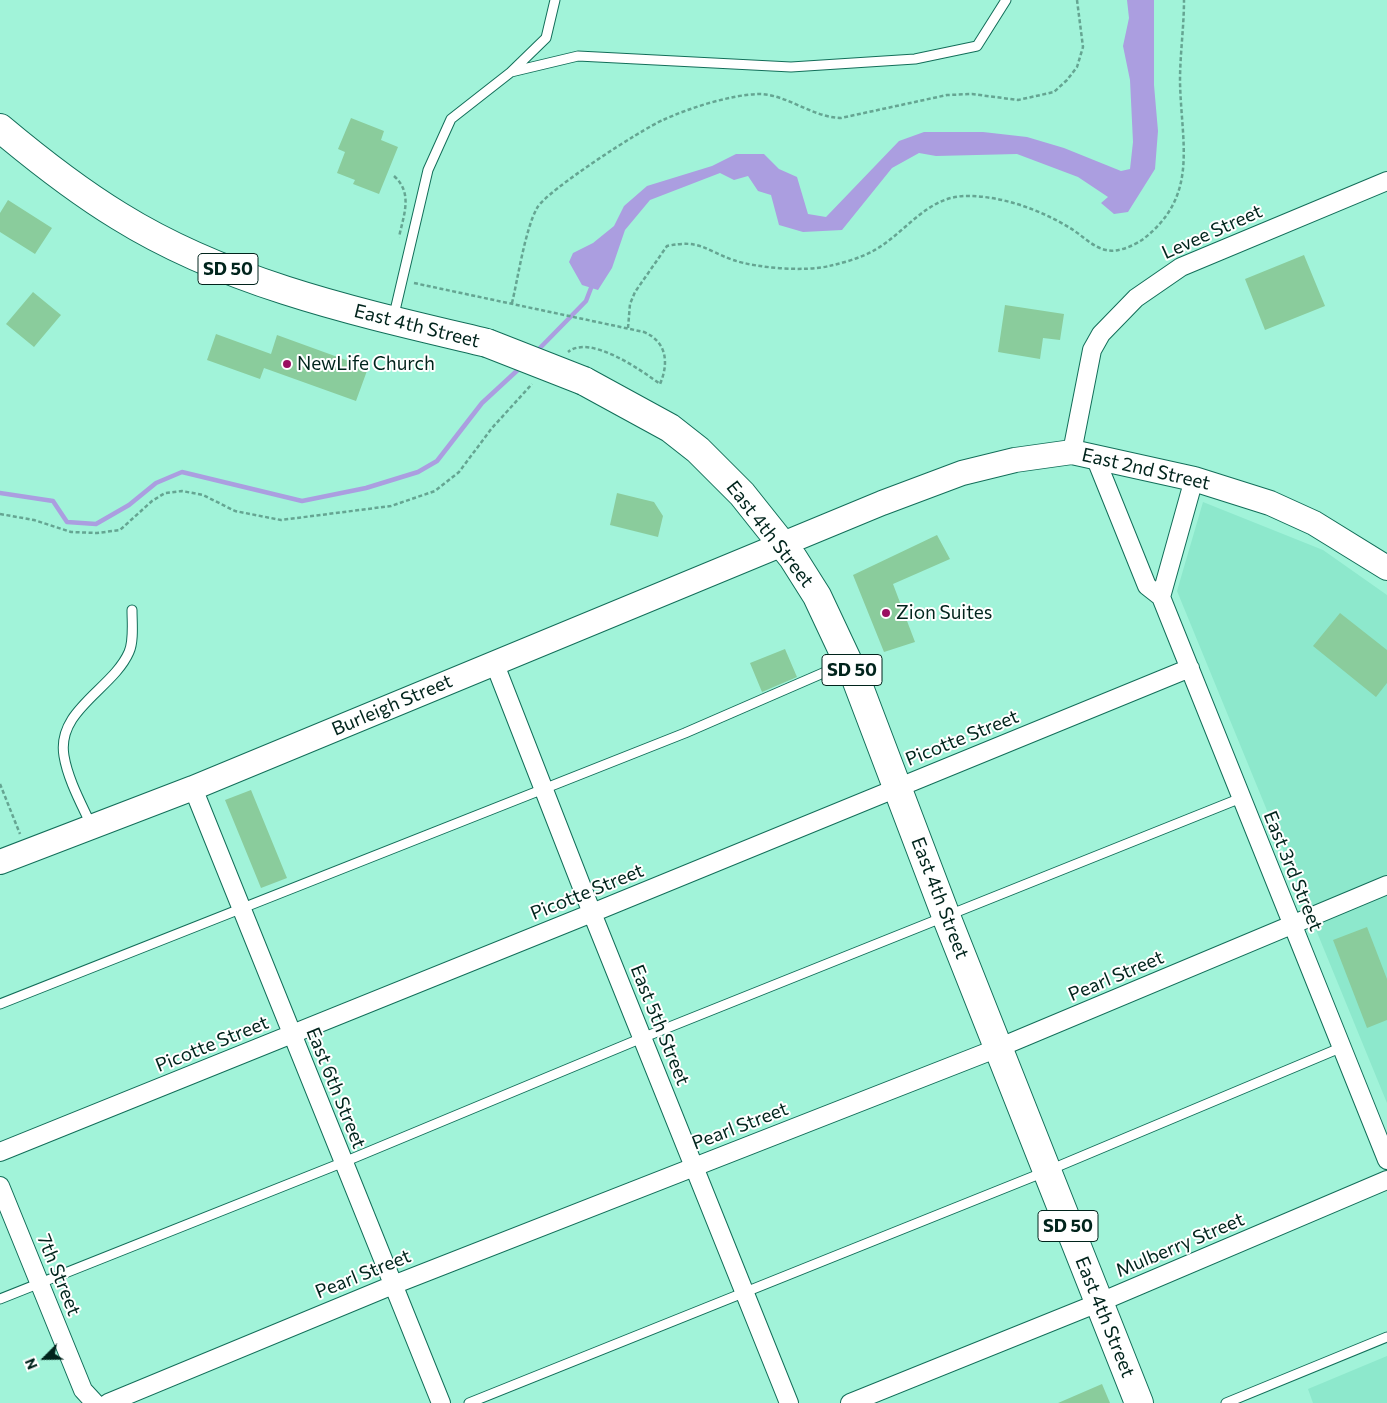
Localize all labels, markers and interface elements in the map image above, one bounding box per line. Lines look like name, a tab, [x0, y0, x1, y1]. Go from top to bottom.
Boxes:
street label: Levee Street	[1158, 200, 1266, 264]
road number: SD 50	[198, 253, 258, 284]
street label: East 4th Street	[352, 299, 482, 353]
place label: NewLife Church	[297, 353, 435, 375]
marker: NewLife Church	[281, 358, 293, 370]
street label: East 2nd Street	[1080, 443, 1212, 495]
street label: East 4th Street	[721, 476, 819, 592]
place label: Zion Suites	[896, 602, 992, 624]
marker: Zion Suites	[880, 607, 892, 619]
road number: SD 50	[822, 654, 882, 686]
street label: Burleigh Street	[328, 669, 456, 741]
street label: Picotte Street	[902, 705, 1022, 771]
street label: East 3rd Street	[1259, 808, 1327, 934]
street label: East 4th Street	[906, 834, 974, 962]
street label: Picotte Street	[527, 859, 647, 925]
street label: Pearl Street	[1065, 946, 1167, 1006]
street label: East 5th Street	[625, 961, 695, 1089]
street label: Picotte Street	[152, 1011, 272, 1077]
street label: East 6th Street	[301, 1024, 371, 1152]
street label: Pearl Street	[689, 1097, 791, 1155]
street label: Mulberry Street	[1112, 1208, 1248, 1282]
road number: SD 50	[1038, 1210, 1098, 1242]
street label: 7th Street	[32, 1231, 86, 1319]
street label: Pearl Street	[312, 1244, 414, 1304]
street label: East 4th Street	[1070, 1253, 1140, 1381]
north arrow	[20, 1333, 70, 1383]
text: N	[21, 1356, 41, 1372]

